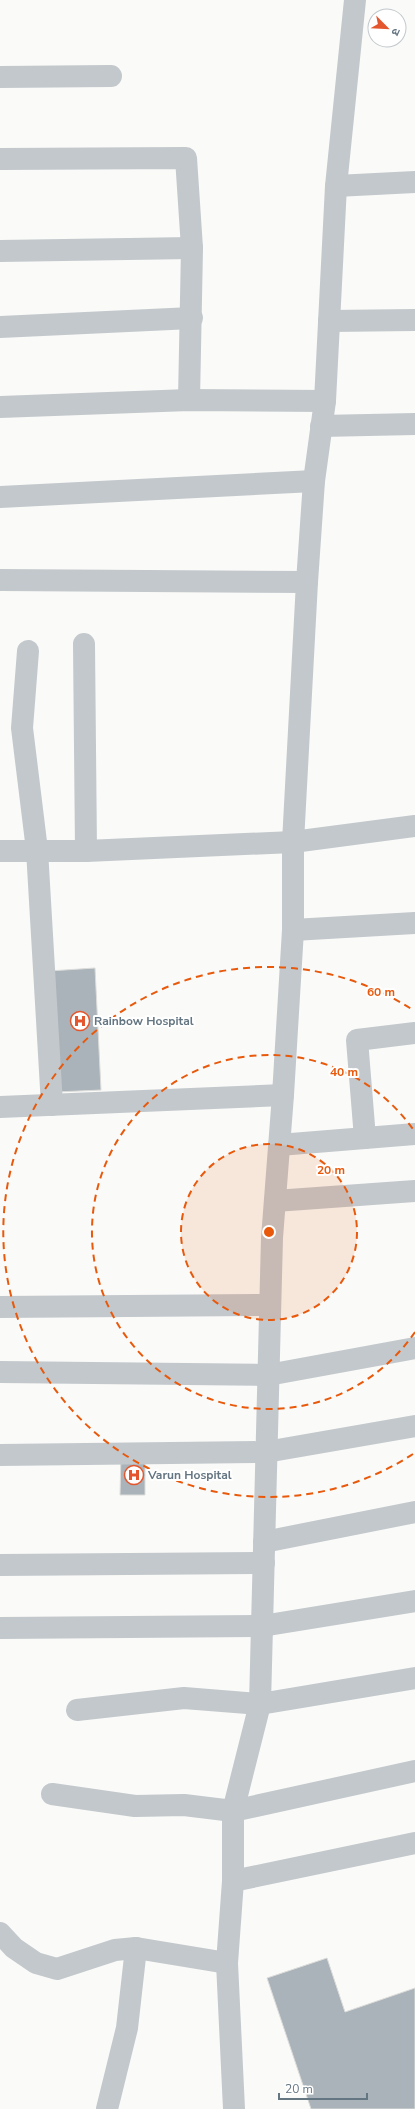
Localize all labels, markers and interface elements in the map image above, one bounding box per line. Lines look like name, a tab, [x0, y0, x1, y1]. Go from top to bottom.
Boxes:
north arrow	[367, 8, 407, 48]
text: उ	[387, 26, 404, 38]
text: 60 m	[367, 984, 395, 1000]
hospital icon: Rainbow Hospital	[69, 1010, 91, 1032]
place label: Rainbow Hospital	[94, 1013, 194, 1029]
text: 40 m	[330, 1064, 358, 1080]
text: 20 m	[317, 1162, 345, 1178]
centre of rings	[262, 1225, 276, 1239]
hospital icon: Varun Hospital	[123, 1464, 145, 1486]
place label: Varun Hospital	[147, 1467, 232, 1483]
scale bar	[279, 2075, 367, 2101]
text: 20 m	[285, 2081, 313, 2097]

